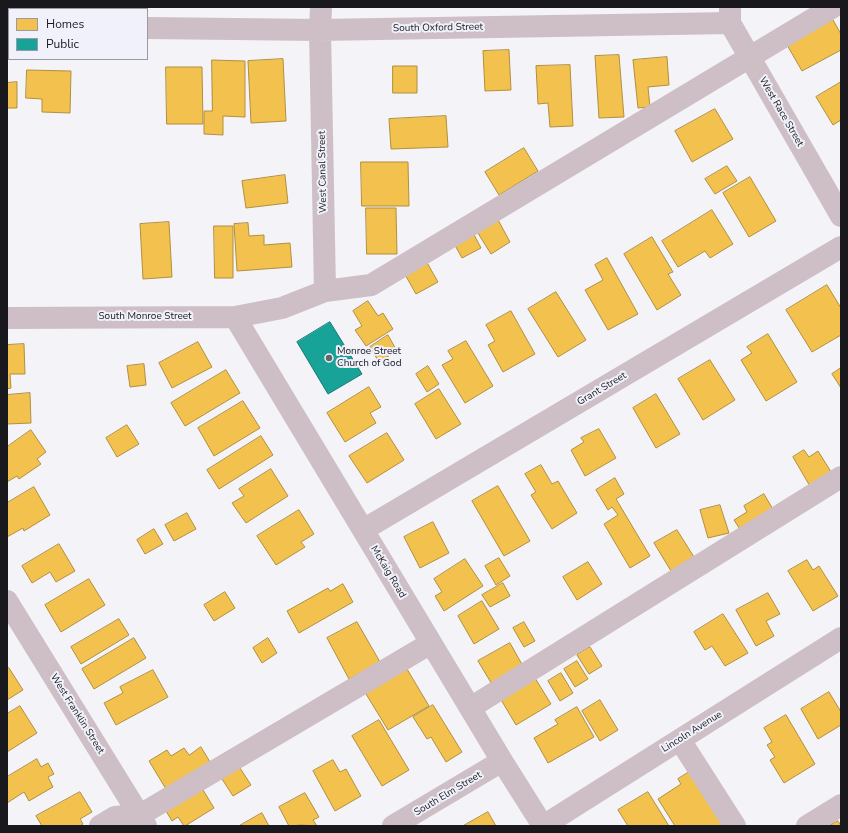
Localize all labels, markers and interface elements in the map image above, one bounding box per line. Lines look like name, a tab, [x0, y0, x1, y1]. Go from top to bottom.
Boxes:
legend	[8, 8, 148, 60]
text: Homes	[46, 16, 84, 32]
street label: South Oxford Street	[393, 21, 483, 35]
text: Public	[46, 36, 79, 52]
street label: West Race Street	[756, 75, 806, 149]
street label: West Canal Street	[316, 131, 330, 213]
street label: South Monroe Street	[98, 311, 192, 323]
place label: Monroe Street Church of God	[337, 346, 401, 370]
marker: Monroe Street Church of God	[324, 353, 334, 363]
street label: Grant Street	[575, 370, 629, 408]
street label: McKaig Road	[368, 544, 408, 600]
street label: West Franklin Street	[47, 672, 107, 756]
street label: Lincoln Avenue	[660, 709, 724, 755]
street label: South Elm Street	[412, 769, 484, 819]

